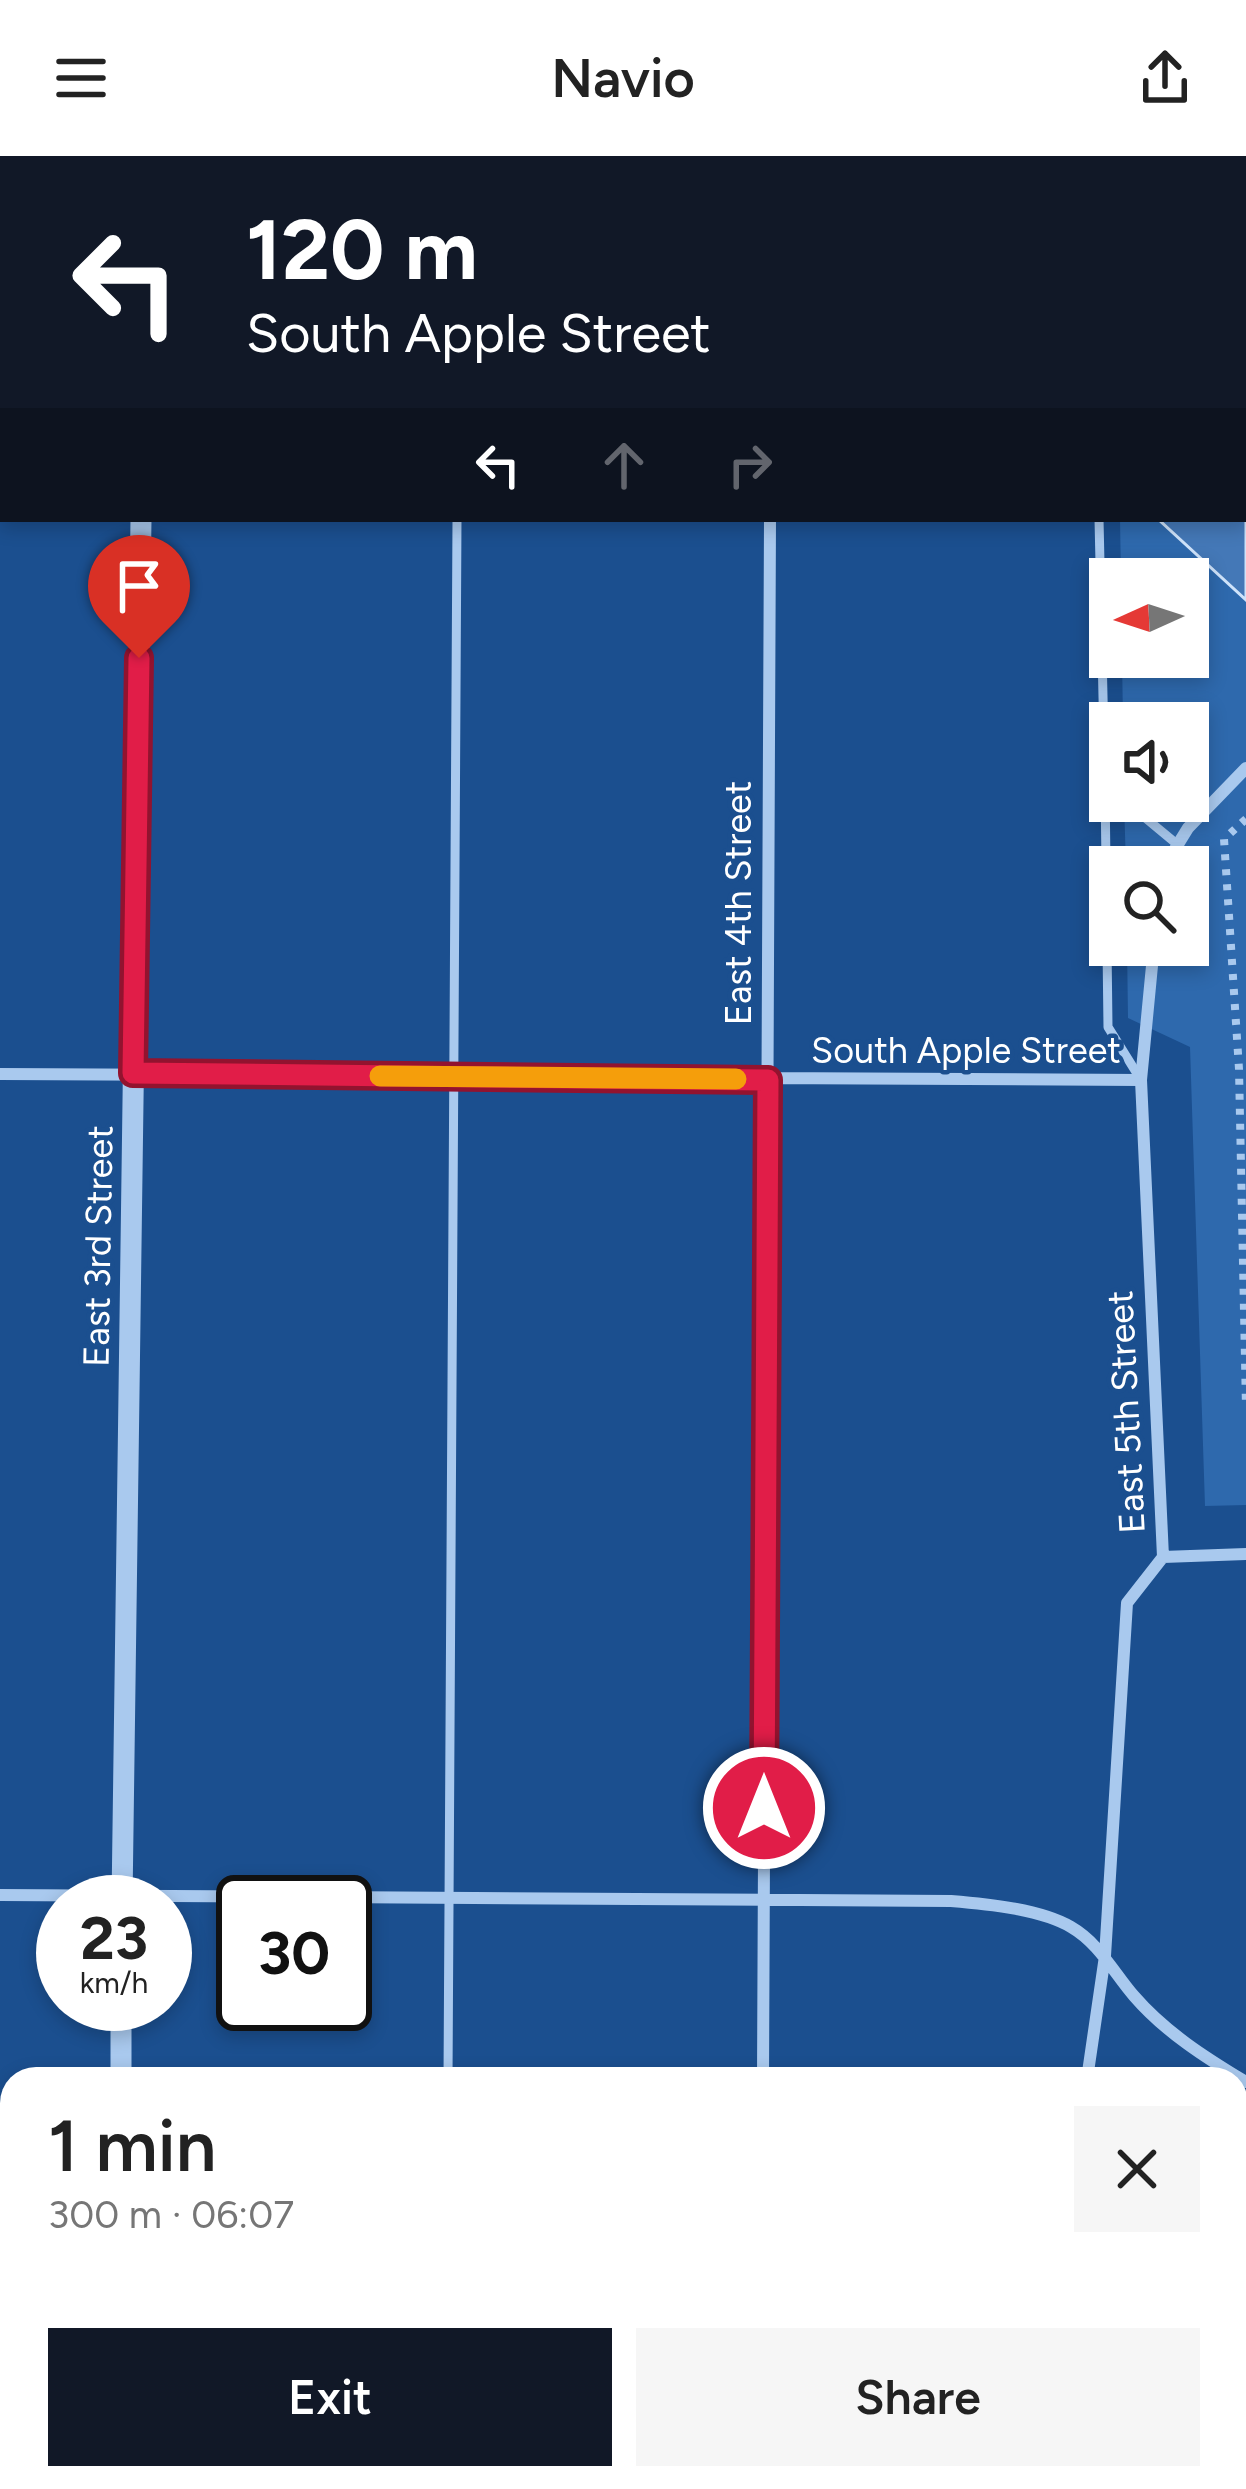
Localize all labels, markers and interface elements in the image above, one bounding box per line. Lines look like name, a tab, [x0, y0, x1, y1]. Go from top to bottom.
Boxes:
icon: menu	[48, 45, 114, 111]
icon: share	[1132, 45, 1198, 111]
text: Navio	[551, 46, 695, 111]
text: 120 m	[246, 199, 478, 300]
icon: left	[48, 204, 204, 360]
text: South Apple Street	[246, 301, 711, 366]
icon: left	[465, 432, 531, 498]
icon: ahead	[591, 432, 657, 498]
icon: right	[717, 432, 783, 498]
pin	[88, 535, 190, 658]
icon: arrive	[106, 553, 172, 619]
north arrow	[1089, 558, 1209, 678]
map controls	[1089, 558, 1209, 966]
button: sound	[1089, 702, 1209, 822]
street label: East 4th Street	[717, 781, 760, 1025]
button: search	[1089, 846, 1209, 966]
street label: South Apple Street	[811, 1029, 1121, 1072]
street label: East 3rd Street	[74, 1125, 122, 1367]
street label: East 5th Street	[1098, 1290, 1154, 1534]
position arrow	[701, 1745, 827, 1871]
speed limit sign: 30	[216, 1875, 372, 2031]
text: 23	[80, 1902, 148, 1974]
text: km/h	[80, 1964, 148, 2001]
text: 1 min	[48, 2103, 216, 2189]
button: close	[1074, 2106, 1200, 2232]
text: 300 m · 06:07	[48, 2191, 294, 2238]
button: Exit	[48, 2328, 612, 2466]
button: Share	[636, 2328, 1200, 2466]

